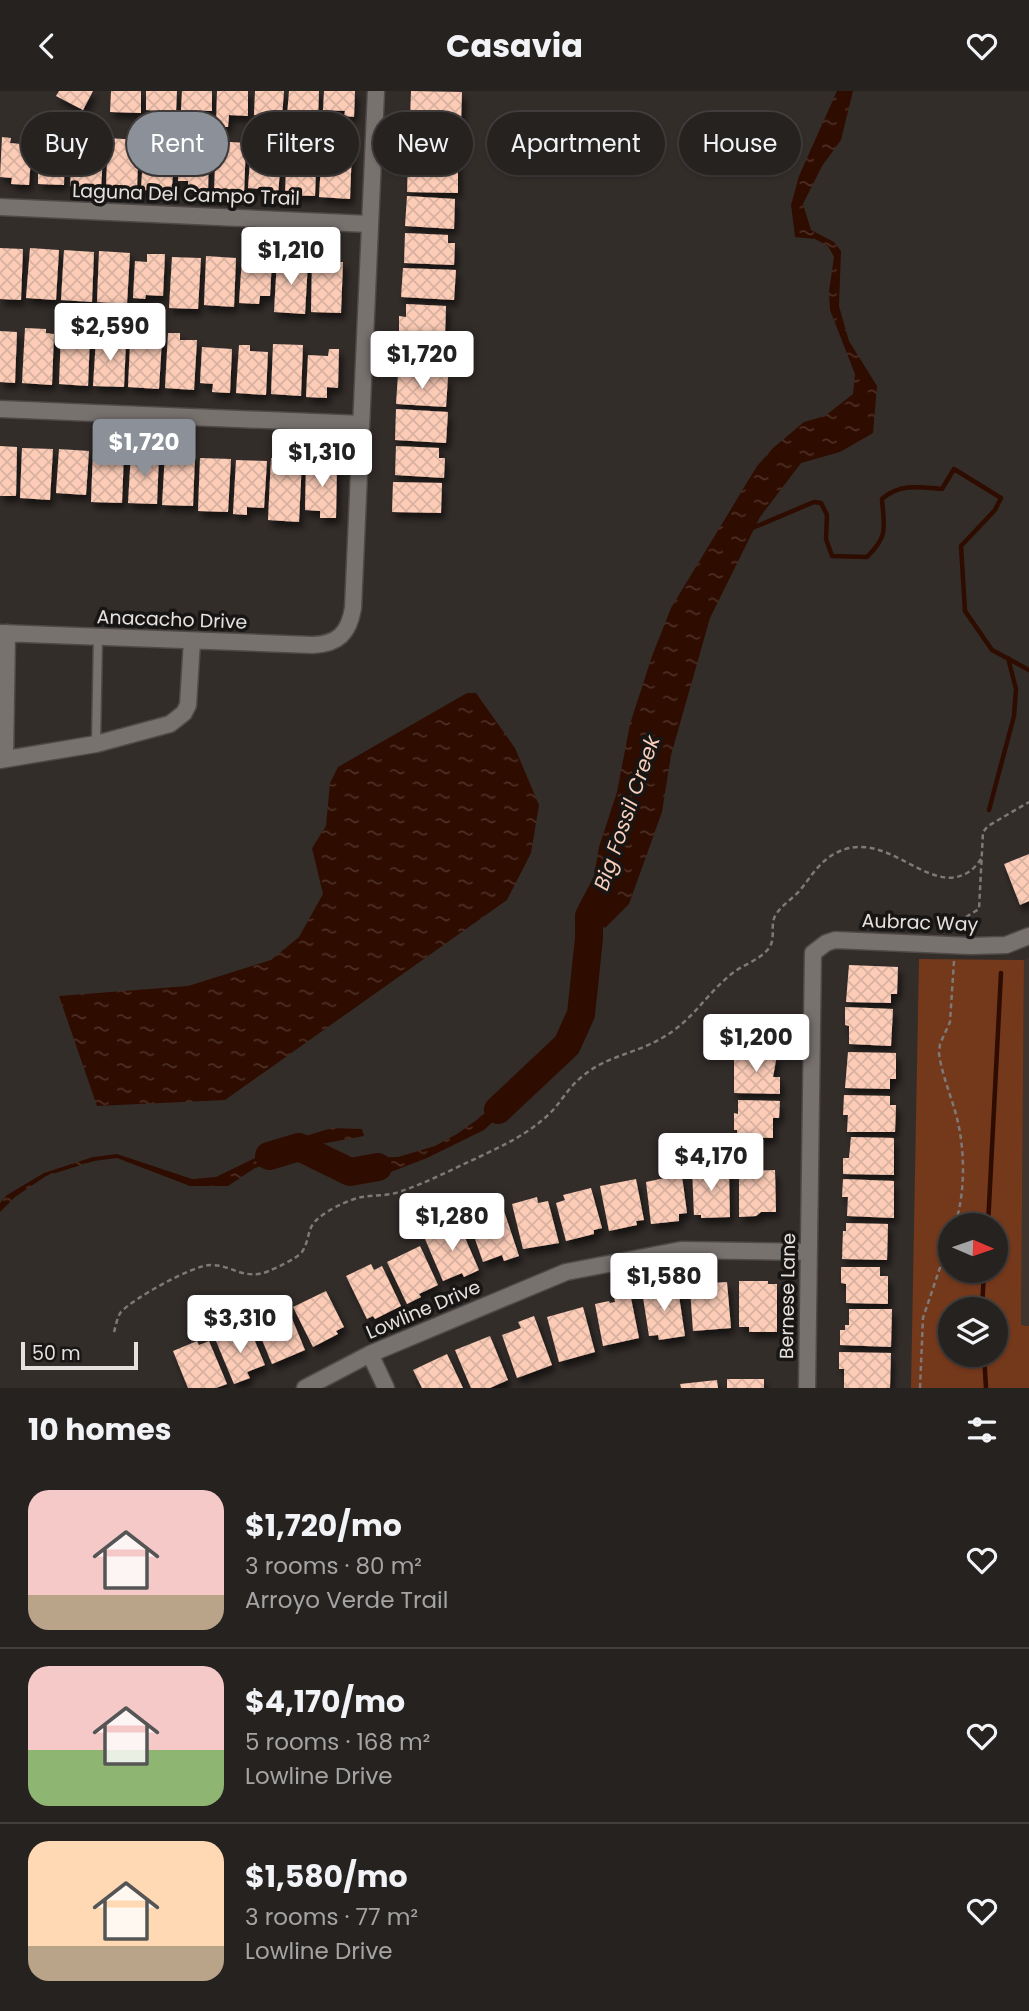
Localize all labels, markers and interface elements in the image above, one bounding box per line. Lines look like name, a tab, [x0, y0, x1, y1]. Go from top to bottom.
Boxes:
text: Casavia	[446, 23, 583, 68]
icon: back	[28, 27, 66, 65]
icon: heart	[963, 27, 1001, 65]
chip: Buy	[21, 112, 113, 175]
chip: Rent	[127, 112, 228, 175]
chip: Filters	[242, 112, 359, 175]
chip: New	[373, 112, 473, 175]
chip: Apartment	[487, 112, 665, 175]
chip: House	[679, 112, 801, 175]
street label: Laguna Del Campo Trail	[72, 177, 300, 212]
pin: $1,210	[234, 227, 348, 287]
text: $1,210	[257, 234, 325, 266]
pin: $2,590	[53, 303, 167, 363]
text: $2,590	[71, 310, 149, 342]
pin: $1,720	[365, 331, 479, 391]
text: $1,720	[387, 338, 457, 370]
pin: $1,720	[87, 419, 201, 479]
text: $1,720	[109, 426, 179, 458]
pin: $1,310	[265, 429, 379, 489]
text: $1,310	[288, 436, 356, 468]
street label: Anacacho Drive	[96, 603, 248, 636]
water label: Big Fossil Creek	[586, 730, 667, 894]
street label: Aubrac Way	[861, 907, 979, 938]
pin: $1,200	[699, 1014, 813, 1074]
text: $1,200	[719, 1021, 793, 1053]
pin: $4,170	[654, 1133, 768, 1193]
text: $4,170	[674, 1140, 748, 1172]
pin: $1,280	[395, 1193, 509, 1253]
text: $1,280	[415, 1200, 489, 1232]
north arrow	[938, 1213, 1008, 1283]
map controls	[938, 1213, 1008, 1367]
street label: Bernese Lane	[773, 1233, 802, 1359]
pin: $1,580	[607, 1253, 721, 1313]
text: $1,580	[626, 1260, 702, 1292]
street label: Lowline Drive	[362, 1273, 485, 1346]
pin: $3,310	[183, 1295, 297, 1355]
button: layers	[938, 1297, 1008, 1367]
text: $3,310	[203, 1302, 277, 1334]
scale bar	[21, 1339, 138, 1371]
text: 50 m	[32, 1340, 81, 1367]
text: 10 homes	[28, 1408, 172, 1451]
icon: filters	[963, 1411, 1001, 1449]
text: $1,720/mo	[245, 1504, 402, 1547]
icon: home	[84, 1518, 168, 1602]
icon: heart	[963, 1541, 1001, 1579]
text: 3 rooms · 80 m²	[245, 1550, 422, 1582]
text: Arroyo Verde Trail	[245, 1584, 448, 1616]
text: $4,170/mo	[245, 1680, 405, 1723]
icon: home	[84, 1694, 168, 1778]
icon: heart	[963, 1717, 1001, 1755]
text: 5 rooms · 168 m²	[245, 1726, 430, 1758]
text: Lowline Drive	[245, 1760, 393, 1792]
text: $1,580/mo	[245, 1855, 408, 1898]
icon: home	[84, 1869, 168, 1953]
icon: heart	[963, 1892, 1001, 1930]
text: 3 rooms · 77 m²	[245, 1901, 418, 1933]
text: Lowline Drive	[245, 1935, 393, 1967]

